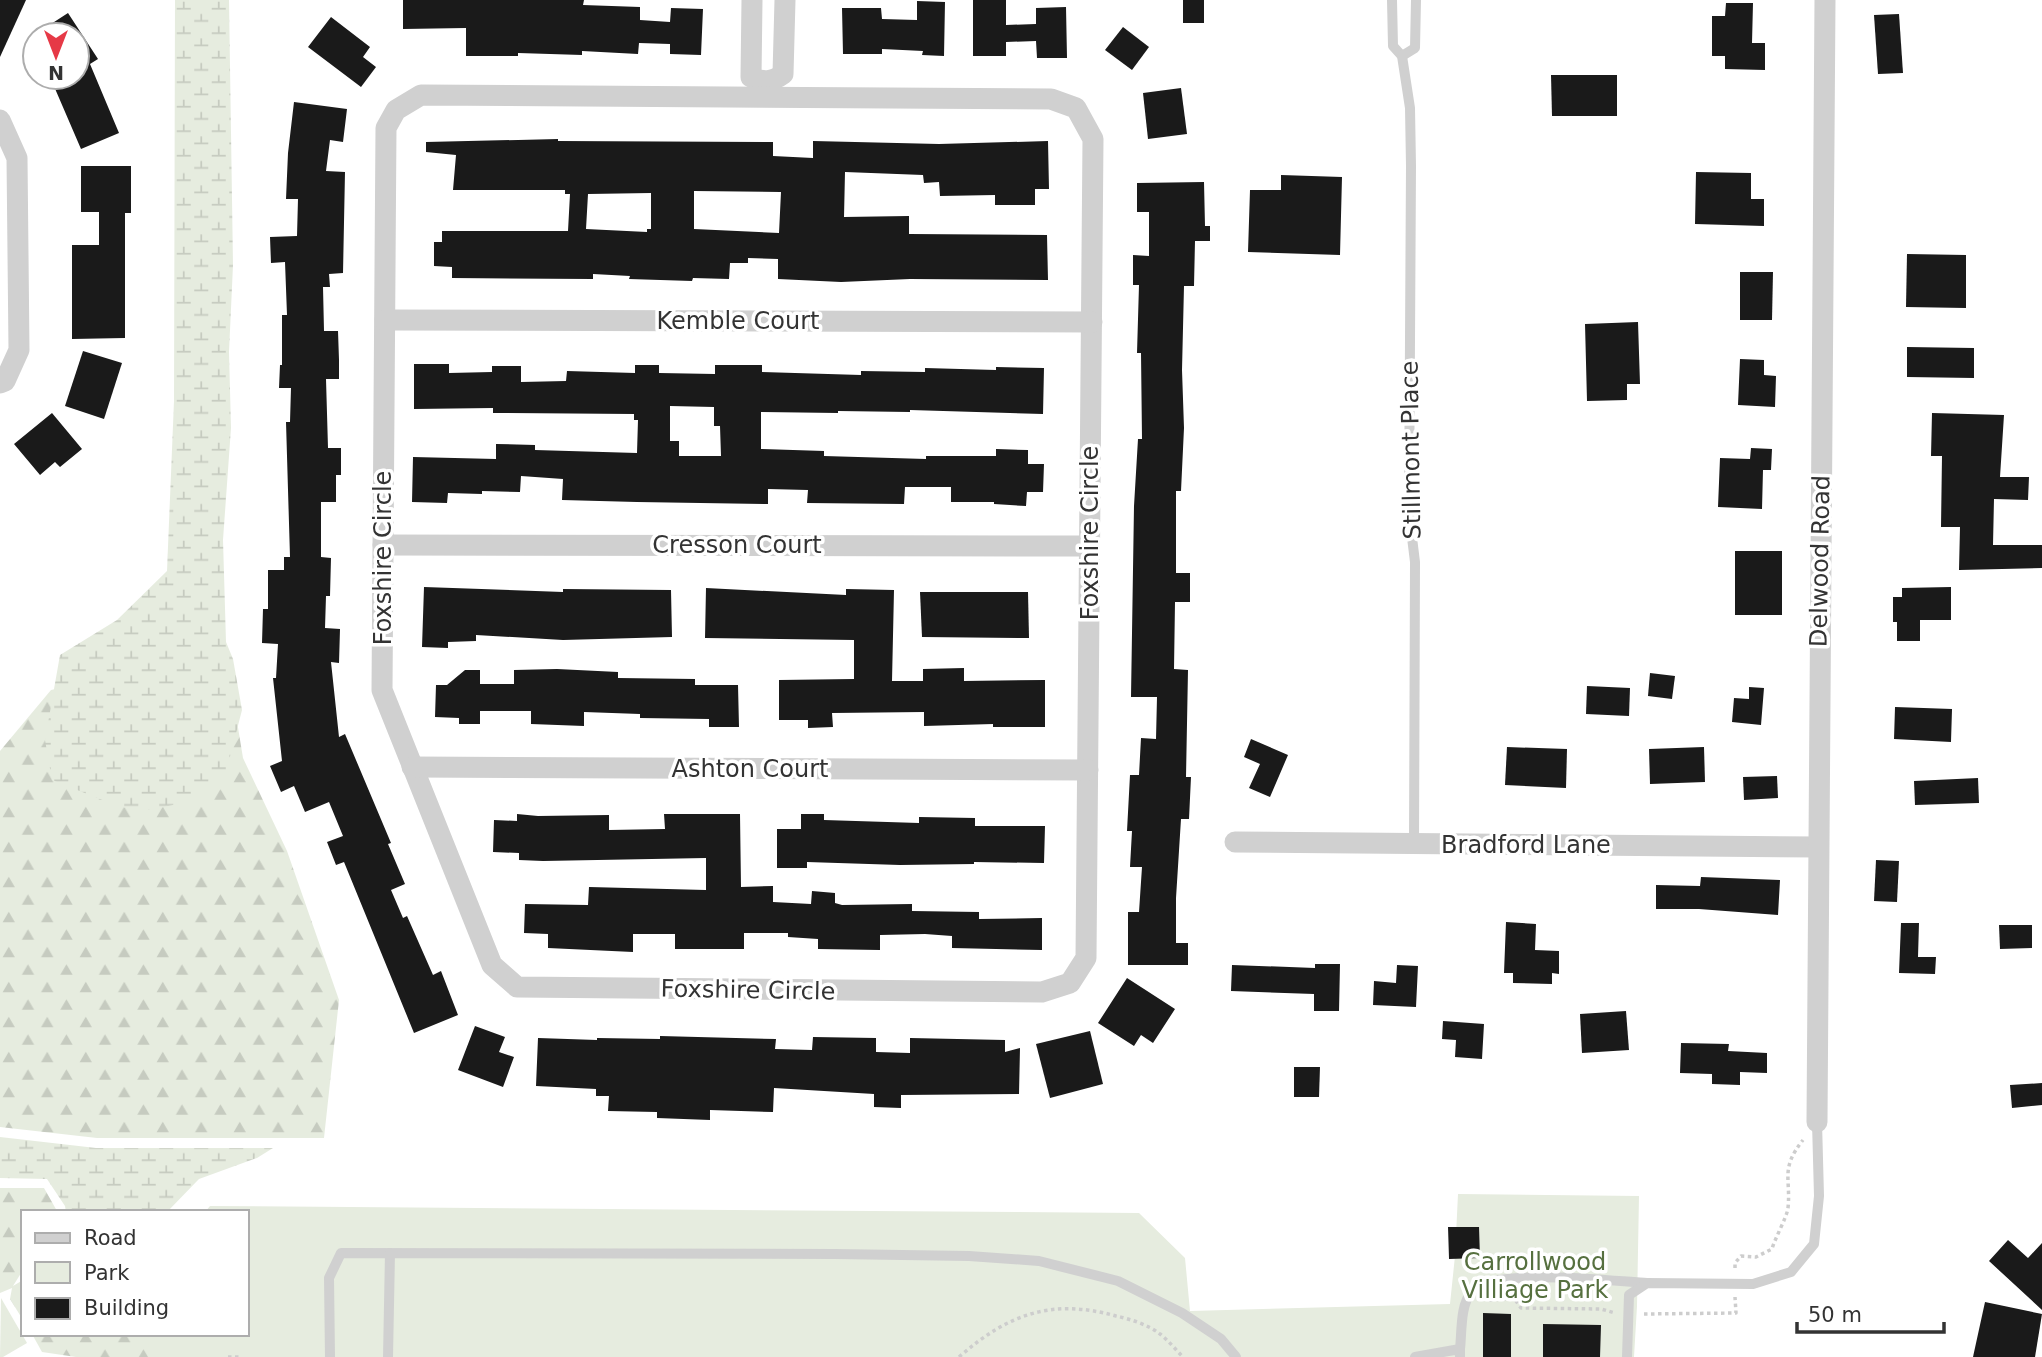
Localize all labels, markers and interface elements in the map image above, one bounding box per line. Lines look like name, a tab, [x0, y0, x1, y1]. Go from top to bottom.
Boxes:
north arrow	[21, 21, 91, 91]
text: N	[48, 62, 64, 84]
street label: Kemble Court	[657, 307, 819, 335]
street label: Stillmont Place	[1395, 360, 1427, 540]
street label: Foxshire Circle	[1076, 446, 1104, 620]
street label: Foxshire Circle	[369, 471, 397, 645]
street label: Delwood Road	[1805, 475, 1835, 647]
street label: Cresson Court	[652, 531, 822, 559]
street label: Ashton Court	[672, 755, 829, 783]
street label: Bradford Lane	[1441, 831, 1611, 859]
street label: Foxshire Circle	[660, 974, 836, 1006]
legend	[21, 1210, 248, 1336]
text: Road	[84, 1226, 137, 1250]
park label: Carrollwood Villiage Park	[1462, 1248, 1608, 1304]
text: Park	[84, 1261, 130, 1285]
scale bar	[1797, 1290, 1944, 1334]
text: Building	[84, 1296, 169, 1320]
text: 50 m	[1808, 1303, 1862, 1327]

